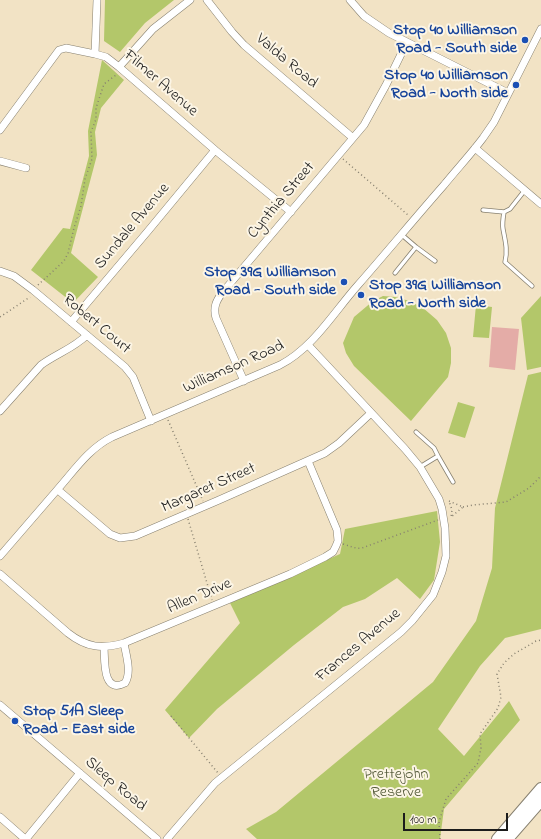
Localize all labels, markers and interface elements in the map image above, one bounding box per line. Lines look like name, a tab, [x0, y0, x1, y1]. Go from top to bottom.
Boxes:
place label: Stop 40 Williamson Road - South side	[393, 21, 517, 59]
street label: Valda Road	[251, 30, 321, 94]
marker: Stop 40 Williamson Road - South side	[520, 35, 530, 45]
street label: Filmer Avenue	[119, 46, 201, 122]
place label: Stop 40 Williamson Road - North side	[384, 66, 508, 104]
marker: Stop 40 Williamson Road - North side	[511, 80, 521, 90]
street label: Cynthia Street	[244, 159, 320, 243]
street label: Sundale Avenue	[91, 180, 175, 274]
place label: Stop 39G Williamson Road - South side	[204, 263, 336, 301]
place label: Stop 39G Williamson Road - North side	[369, 276, 501, 314]
marker: Stop 39G Williamson Road - South side	[339, 277, 349, 287]
marker: Stop 39G Williamson Road - North side	[356, 290, 366, 300]
street label: Robert Court	[58, 291, 134, 359]
street label: Williamson Road	[181, 337, 287, 399]
street label: Margaret Street	[159, 460, 259, 518]
street label: Allen Drive	[165, 575, 235, 619]
street label: Frances Avenue	[313, 605, 405, 687]
place label: Stop 51A Sleep Road - East side	[23, 702, 135, 740]
marker: Stop 51A Sleep Road - East side	[10, 716, 20, 726]
street label: Sleep Road	[80, 754, 150, 816]
park label: Prettejohn Reserve	[364, 765, 428, 803]
scale bar	[405, 805, 510, 831]
text: 100 m	[410, 811, 437, 829]

